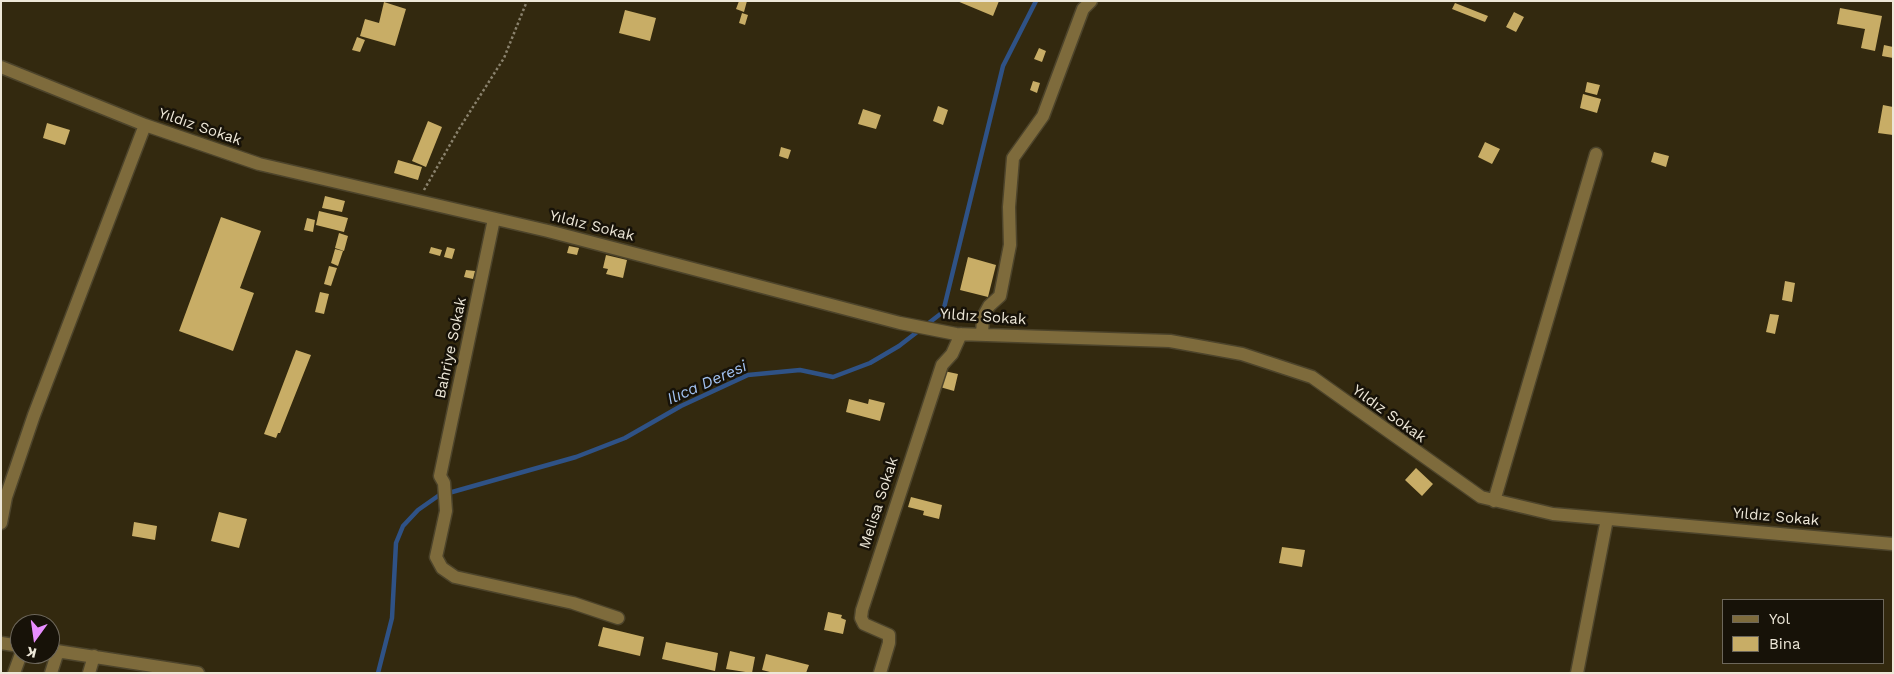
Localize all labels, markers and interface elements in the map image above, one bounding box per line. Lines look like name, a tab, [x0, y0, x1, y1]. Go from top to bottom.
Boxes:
street label: Yıldız Sokak	[156, 104, 244, 150]
street label: Yıldız Sokak	[548, 207, 636, 245]
street label: Bahriye Sokak	[431, 296, 471, 400]
street label: Yıldız Sokak	[939, 305, 1027, 329]
water label: Ilıca Deresi	[664, 357, 750, 409]
street label: Yıldız Sokak	[1349, 381, 1429, 447]
street label: Melisa Sokak	[856, 455, 902, 551]
street label: Yıldız Sokak	[1732, 504, 1820, 530]
legend	[1722, 599, 1884, 664]
text: Yol	[1769, 610, 1790, 628]
north arrow	[10, 614, 60, 664]
text: Bina	[1769, 635, 1801, 653]
text: K	[25, 644, 38, 662]

